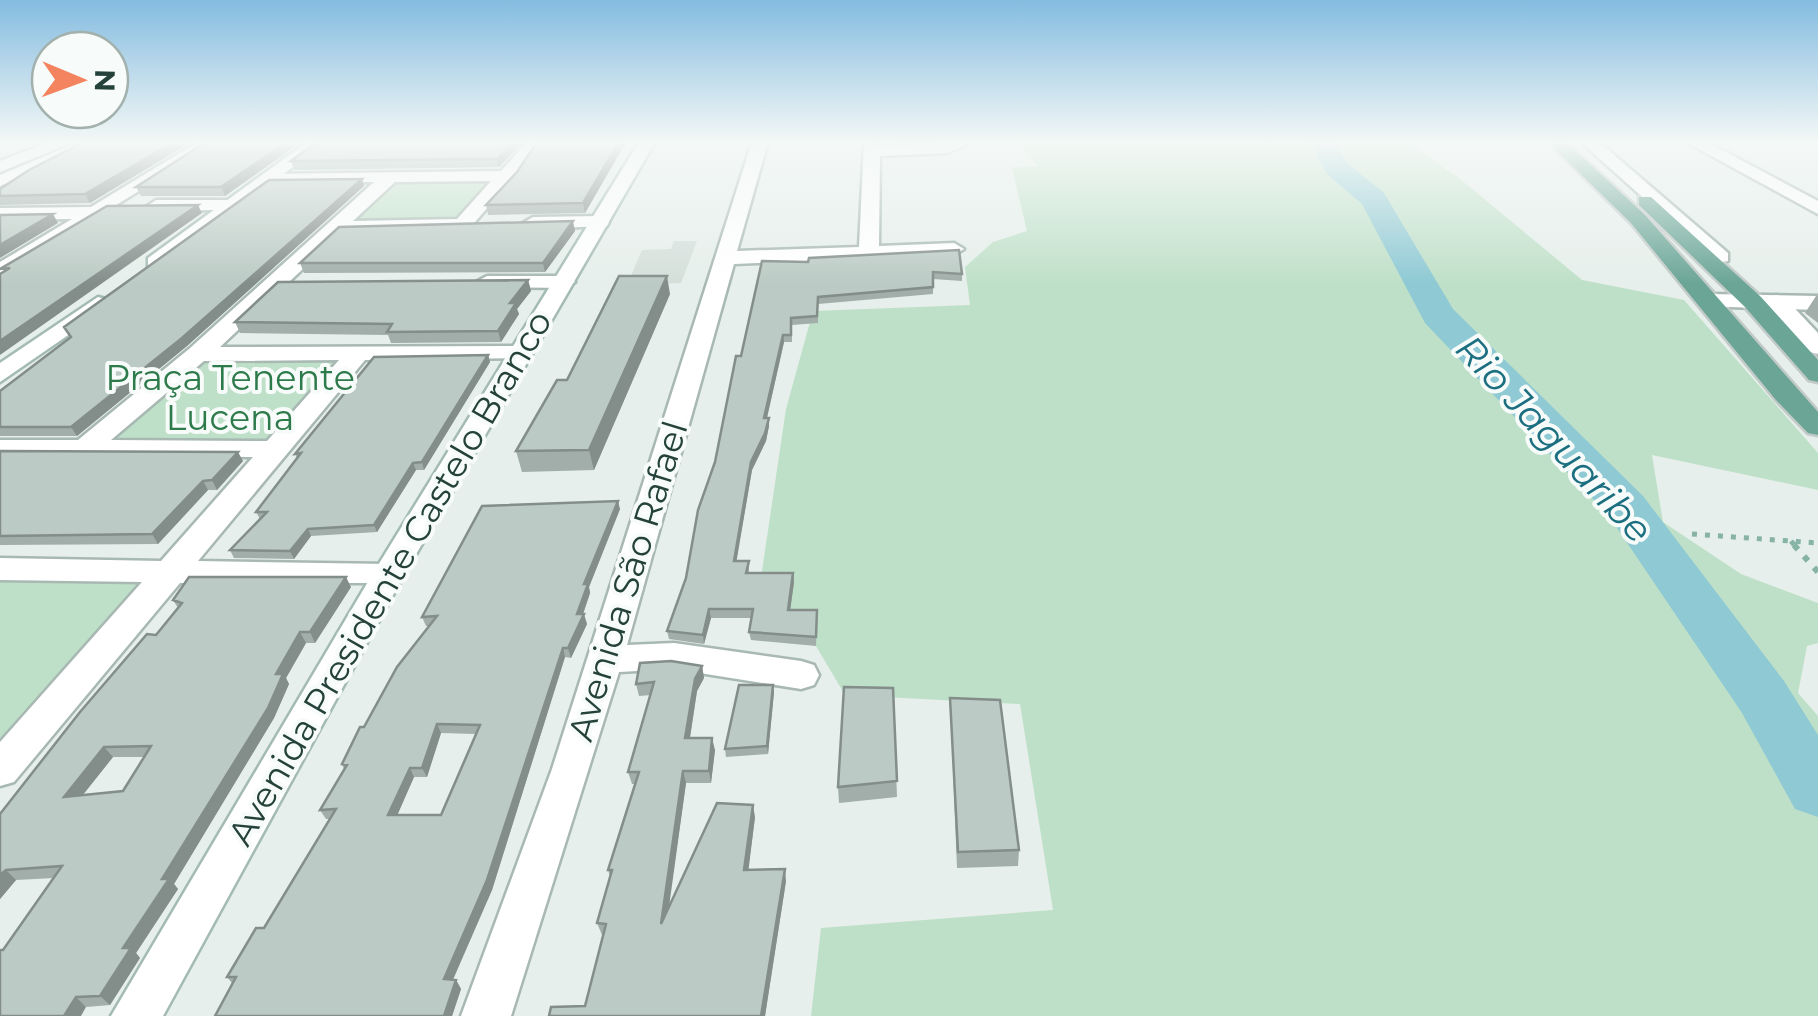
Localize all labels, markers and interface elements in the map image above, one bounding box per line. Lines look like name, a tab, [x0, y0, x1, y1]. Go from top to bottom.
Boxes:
north arrow	[30, 30, 130, 130]
text: N	[88, 69, 122, 92]
street label: Avenida Presidente Castelo Branco	[218, 303, 561, 853]
water label: Rio Jaguaribe	[1446, 325, 1663, 552]
park label: Praça Tenente Lucena	[105, 356, 355, 439]
street label: Avenida São Rafael	[558, 416, 697, 746]

